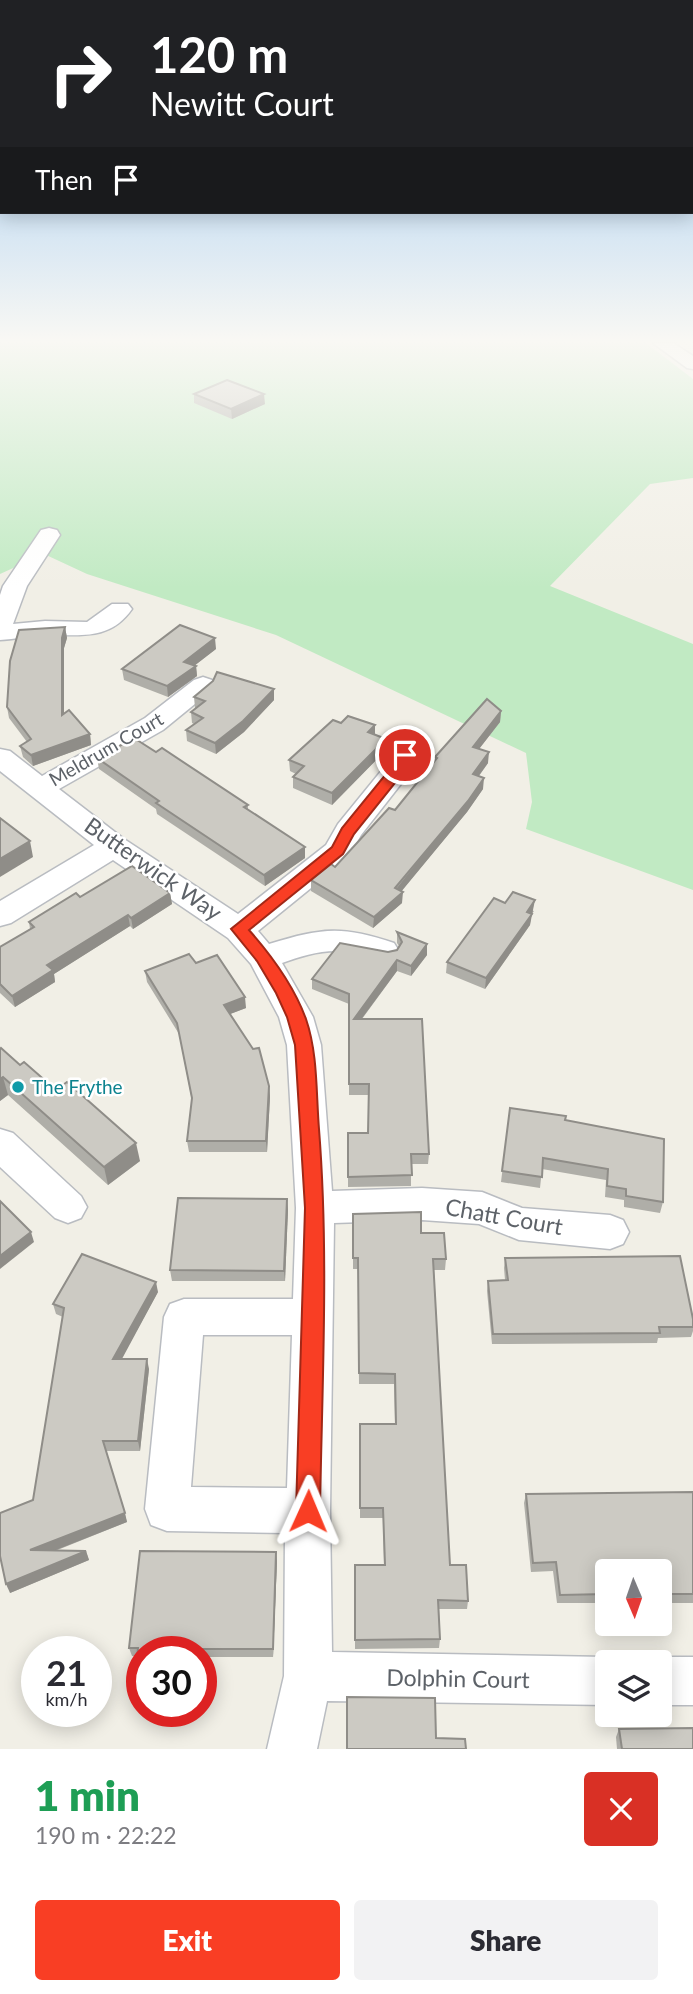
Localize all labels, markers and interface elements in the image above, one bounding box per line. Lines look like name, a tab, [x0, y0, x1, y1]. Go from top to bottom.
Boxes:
text: 120 m	[150, 25, 288, 83]
icon: right	[35, 28, 126, 119]
text: Newitt Court	[150, 84, 334, 123]
icon: arrive	[107, 161, 145, 199]
text: Then	[35, 164, 93, 196]
street label: Meldrum Court	[45, 706, 167, 791]
pin	[375, 725, 435, 785]
icon: arrive	[386, 736, 424, 774]
street label: Butterwick Way	[80, 811, 228, 926]
place label: The Frythe	[32, 1075, 123, 1098]
marker: The Frythe	[10, 1079, 26, 1095]
street label: Chatt Court	[443, 1192, 566, 1240]
position arrow	[271, 1474, 345, 1548]
north arrow	[595, 1559, 672, 1636]
map controls	[595, 1559, 672, 1727]
speed limit sign: 30	[126, 1636, 217, 1727]
button: layers	[595, 1650, 672, 1727]
text: 21	[46, 1651, 87, 1693]
street label: Dolphin Court	[386, 1663, 531, 1693]
text: km/h	[45, 1688, 88, 1710]
text: 1 min	[35, 1770, 140, 1820]
button: close	[584, 1772, 658, 1846]
text: 190 m · 22:22	[35, 1821, 177, 1849]
button: Exit	[35, 1900, 340, 1980]
button: Share	[354, 1900, 658, 1980]

